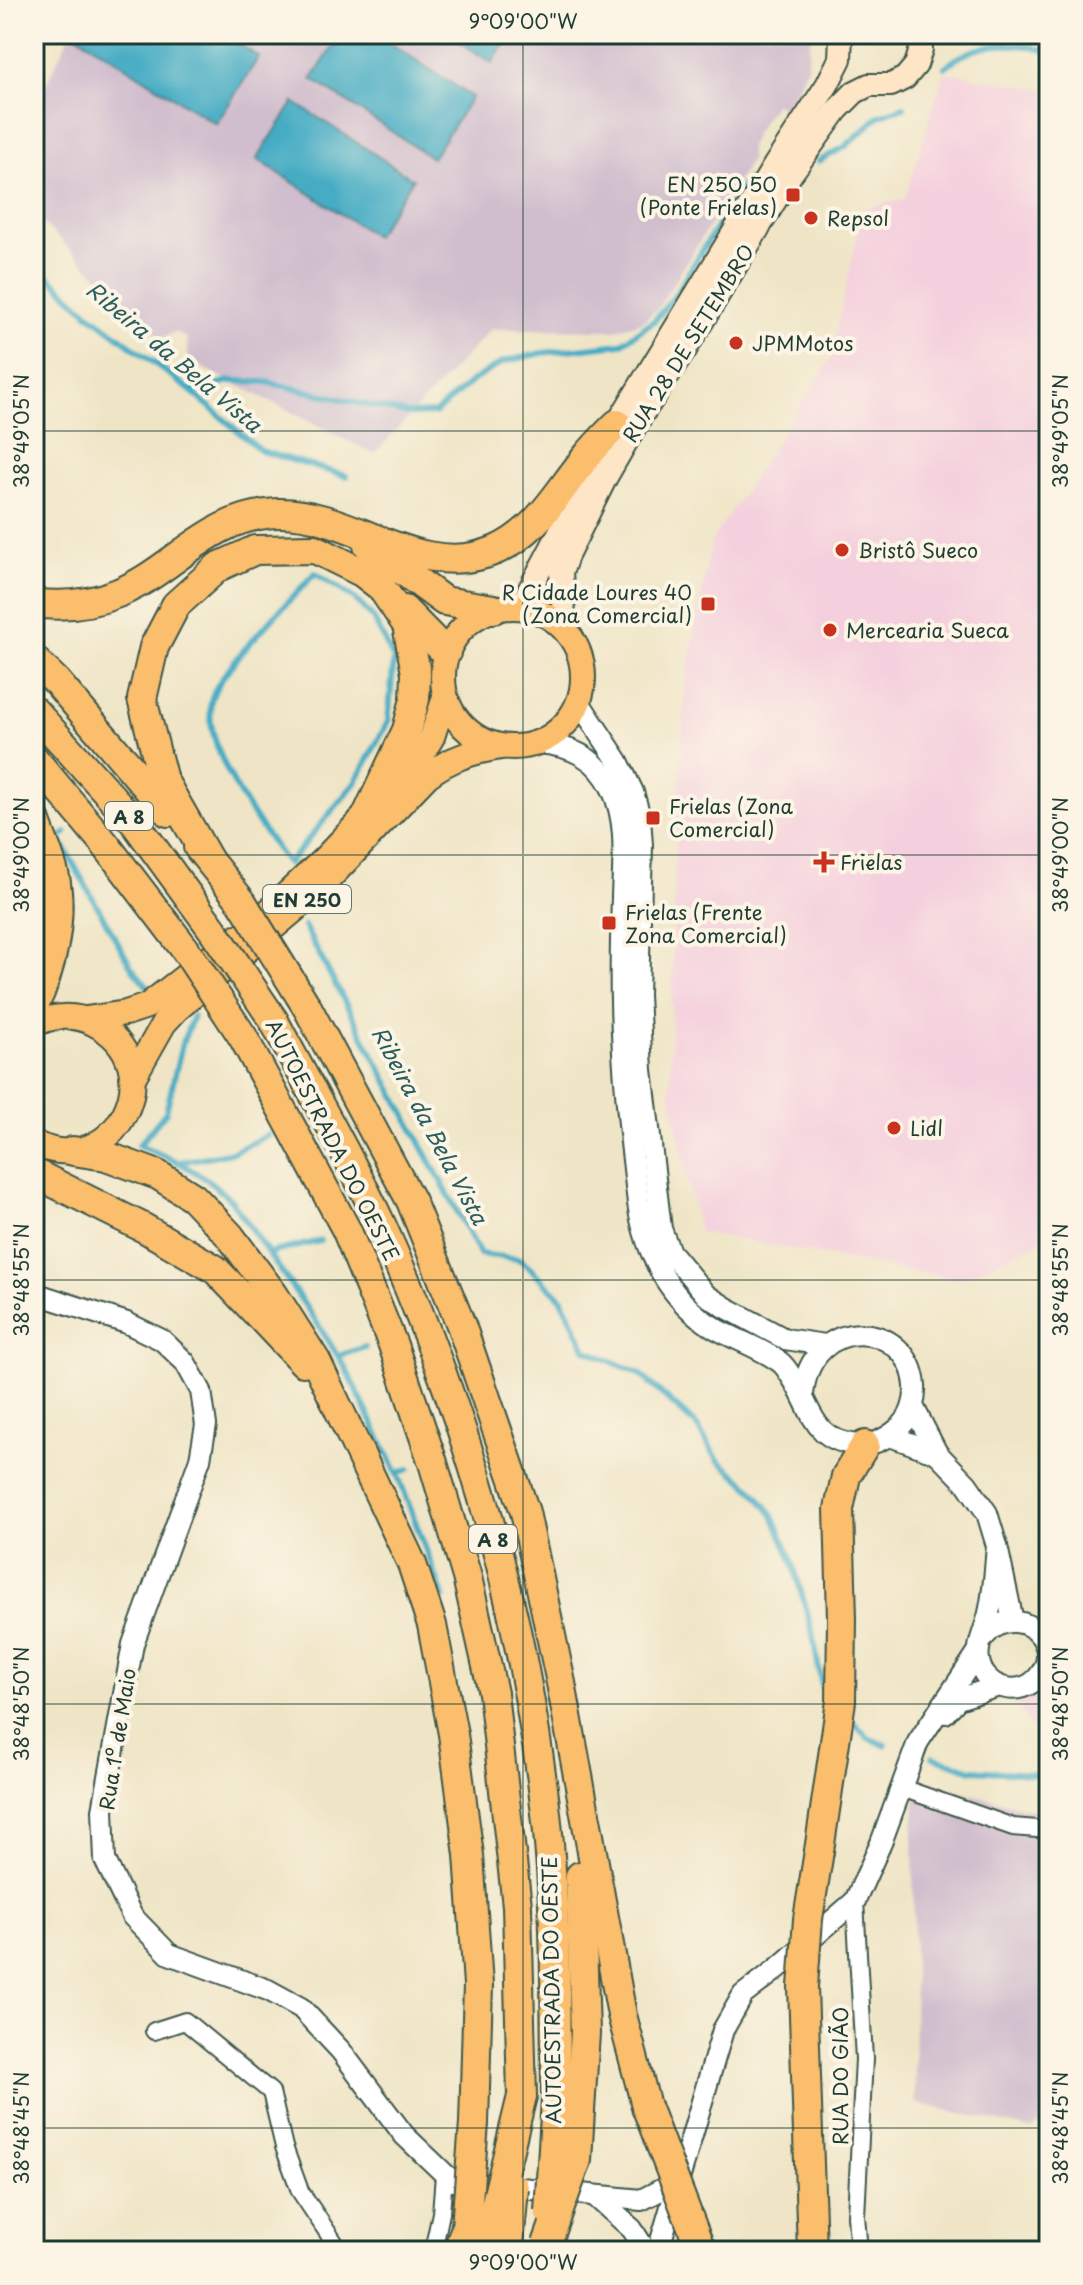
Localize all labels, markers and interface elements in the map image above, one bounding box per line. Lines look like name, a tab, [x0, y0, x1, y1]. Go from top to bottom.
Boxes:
text: 9°09'00"W	[469, 6, 578, 36]
place label: EN 250 50 (Ponte Frielas)	[640, 169, 777, 222]
marker: EN 250 50 (Ponte Frielas)	[784, 186, 802, 204]
place label: Repsol	[827, 203, 889, 233]
marker: Repsol	[802, 209, 820, 227]
street label: RUA 28 DE SETEMBRO	[615, 238, 761, 448]
water label: Ribeira da Bela Vista	[80, 273, 271, 440]
place label: JPMMotos	[752, 328, 853, 358]
marker: JPMMotos	[727, 334, 745, 352]
text: 38°49'05"N	[6, 374, 36, 488]
text: 38°49'05"N	[1045, 374, 1075, 488]
place label: Bristô Sueco	[858, 535, 978, 565]
marker: Bristô Sueco	[833, 541, 851, 559]
place label: R Cidade Loures 40 (Zona Comercial)	[502, 577, 692, 630]
marker: R Cidade Loures 40 (Zona Comercial)	[699, 595, 717, 613]
place label: Mercearia Sueca	[846, 615, 1009, 645]
marker: Mercearia Sueca	[821, 621, 839, 639]
place label: Frielas (Zona Comercial)	[669, 791, 793, 844]
text: 38°49'00"N	[6, 797, 36, 913]
text: 38°49'00"N	[1045, 797, 1075, 913]
road number: A 8	[105, 802, 153, 830]
marker: Frielas (Zona Comercial)	[644, 809, 662, 827]
place label: Frielas	[840, 847, 902, 877]
marker: Frielas	[815, 853, 833, 871]
road number: EN 250	[263, 885, 351, 913]
place label: Frielas (Frente Zona Comercial)	[625, 897, 787, 950]
marker: Frielas (Frente Zona Comercial)	[600, 914, 618, 932]
street label: AUTOESTRADA DO OESTE	[259, 1014, 407, 1266]
water label: Ribeira da Bela Vista	[365, 1020, 498, 1231]
place label: Lidl	[910, 1113, 943, 1143]
marker: Lidl	[885, 1119, 903, 1137]
text: 38°48'55"N	[6, 1223, 36, 1337]
text: 38°48'55"N	[1045, 1223, 1075, 1337]
road number: A 8	[469, 1525, 517, 1553]
text: 38°48'50"N	[6, 1646, 36, 1762]
text: 38°48'50"N	[1045, 1646, 1075, 1762]
street label: Rua 1º de Maio	[91, 1666, 143, 1812]
street label: AUTOESTRADA DO OESTE	[534, 1856, 568, 2124]
street label: RUA DO GIÃO	[825, 2007, 855, 2145]
text: 38°48'45"N	[6, 2071, 36, 2185]
text: 38°48'45"N	[1045, 2071, 1075, 2185]
text: 9°09'00"W	[469, 2247, 578, 2277]

